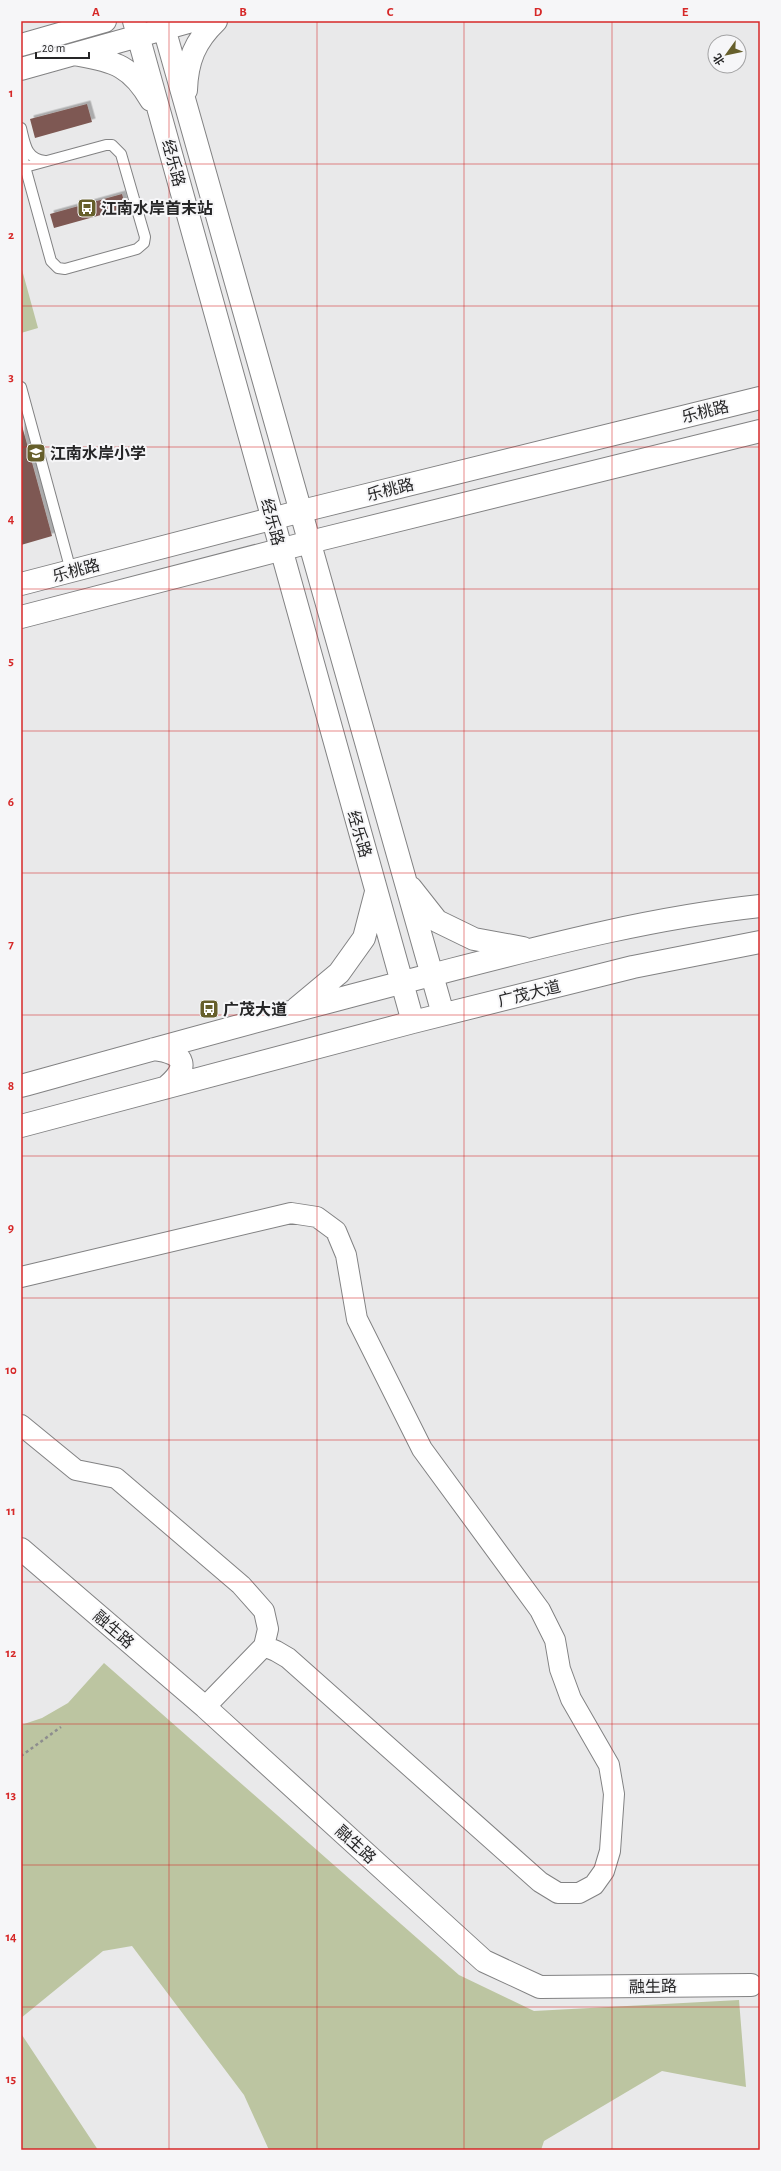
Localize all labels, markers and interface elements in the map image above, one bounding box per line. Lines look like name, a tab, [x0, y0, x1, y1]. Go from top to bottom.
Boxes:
text: A	[92, 6, 100, 19]
text: B	[239, 6, 247, 19]
text: C	[387, 6, 394, 19]
text: D	[534, 6, 543, 19]
text: E	[682, 6, 689, 19]
scale bar	[36, 34, 89, 60]
north arrow	[707, 34, 747, 74]
text: 20 m	[42, 42, 65, 54]
text: 北	[711, 52, 727, 67]
text: 1	[9, 87, 13, 100]
street label: 经乐路	[159, 138, 188, 189]
bus stop icon: 江南水岸首末站	[76, 197, 98, 219]
place label: 江南水岸首末站	[101, 200, 213, 217]
text: 2	[8, 229, 14, 242]
text: 3	[8, 371, 14, 384]
street label: 乐桃路	[680, 397, 730, 426]
school or university icon: 江南水岸小学	[25, 442, 47, 464]
place label: 江南水岸小学	[50, 445, 146, 462]
street label: 乐桃路	[365, 475, 415, 504]
street label: 经乐路	[258, 497, 287, 548]
text: 4	[8, 513, 15, 526]
street label: 乐桃路	[51, 556, 102, 585]
text: 5	[8, 655, 14, 668]
text: 6	[8, 796, 14, 809]
street label: 经乐路	[345, 809, 374, 860]
text: 7	[8, 938, 14, 951]
street label: 广茂大道	[496, 977, 562, 1009]
bus stop icon: 广茂大道	[198, 998, 220, 1020]
place label: 广茂大道	[223, 1001, 287, 1018]
text: 8	[8, 1080, 14, 1093]
text: 9	[8, 1222, 14, 1235]
text: 10	[5, 1364, 17, 1377]
text: 11	[6, 1505, 16, 1518]
street label: 融生路	[90, 1607, 137, 1652]
text: 12	[6, 1647, 16, 1660]
text: 13	[6, 1789, 17, 1802]
street label: 融生路	[332, 1822, 379, 1867]
text: 14	[5, 1931, 17, 1944]
street label: 融生路	[629, 1978, 677, 1995]
text: 15	[6, 2073, 17, 2086]

